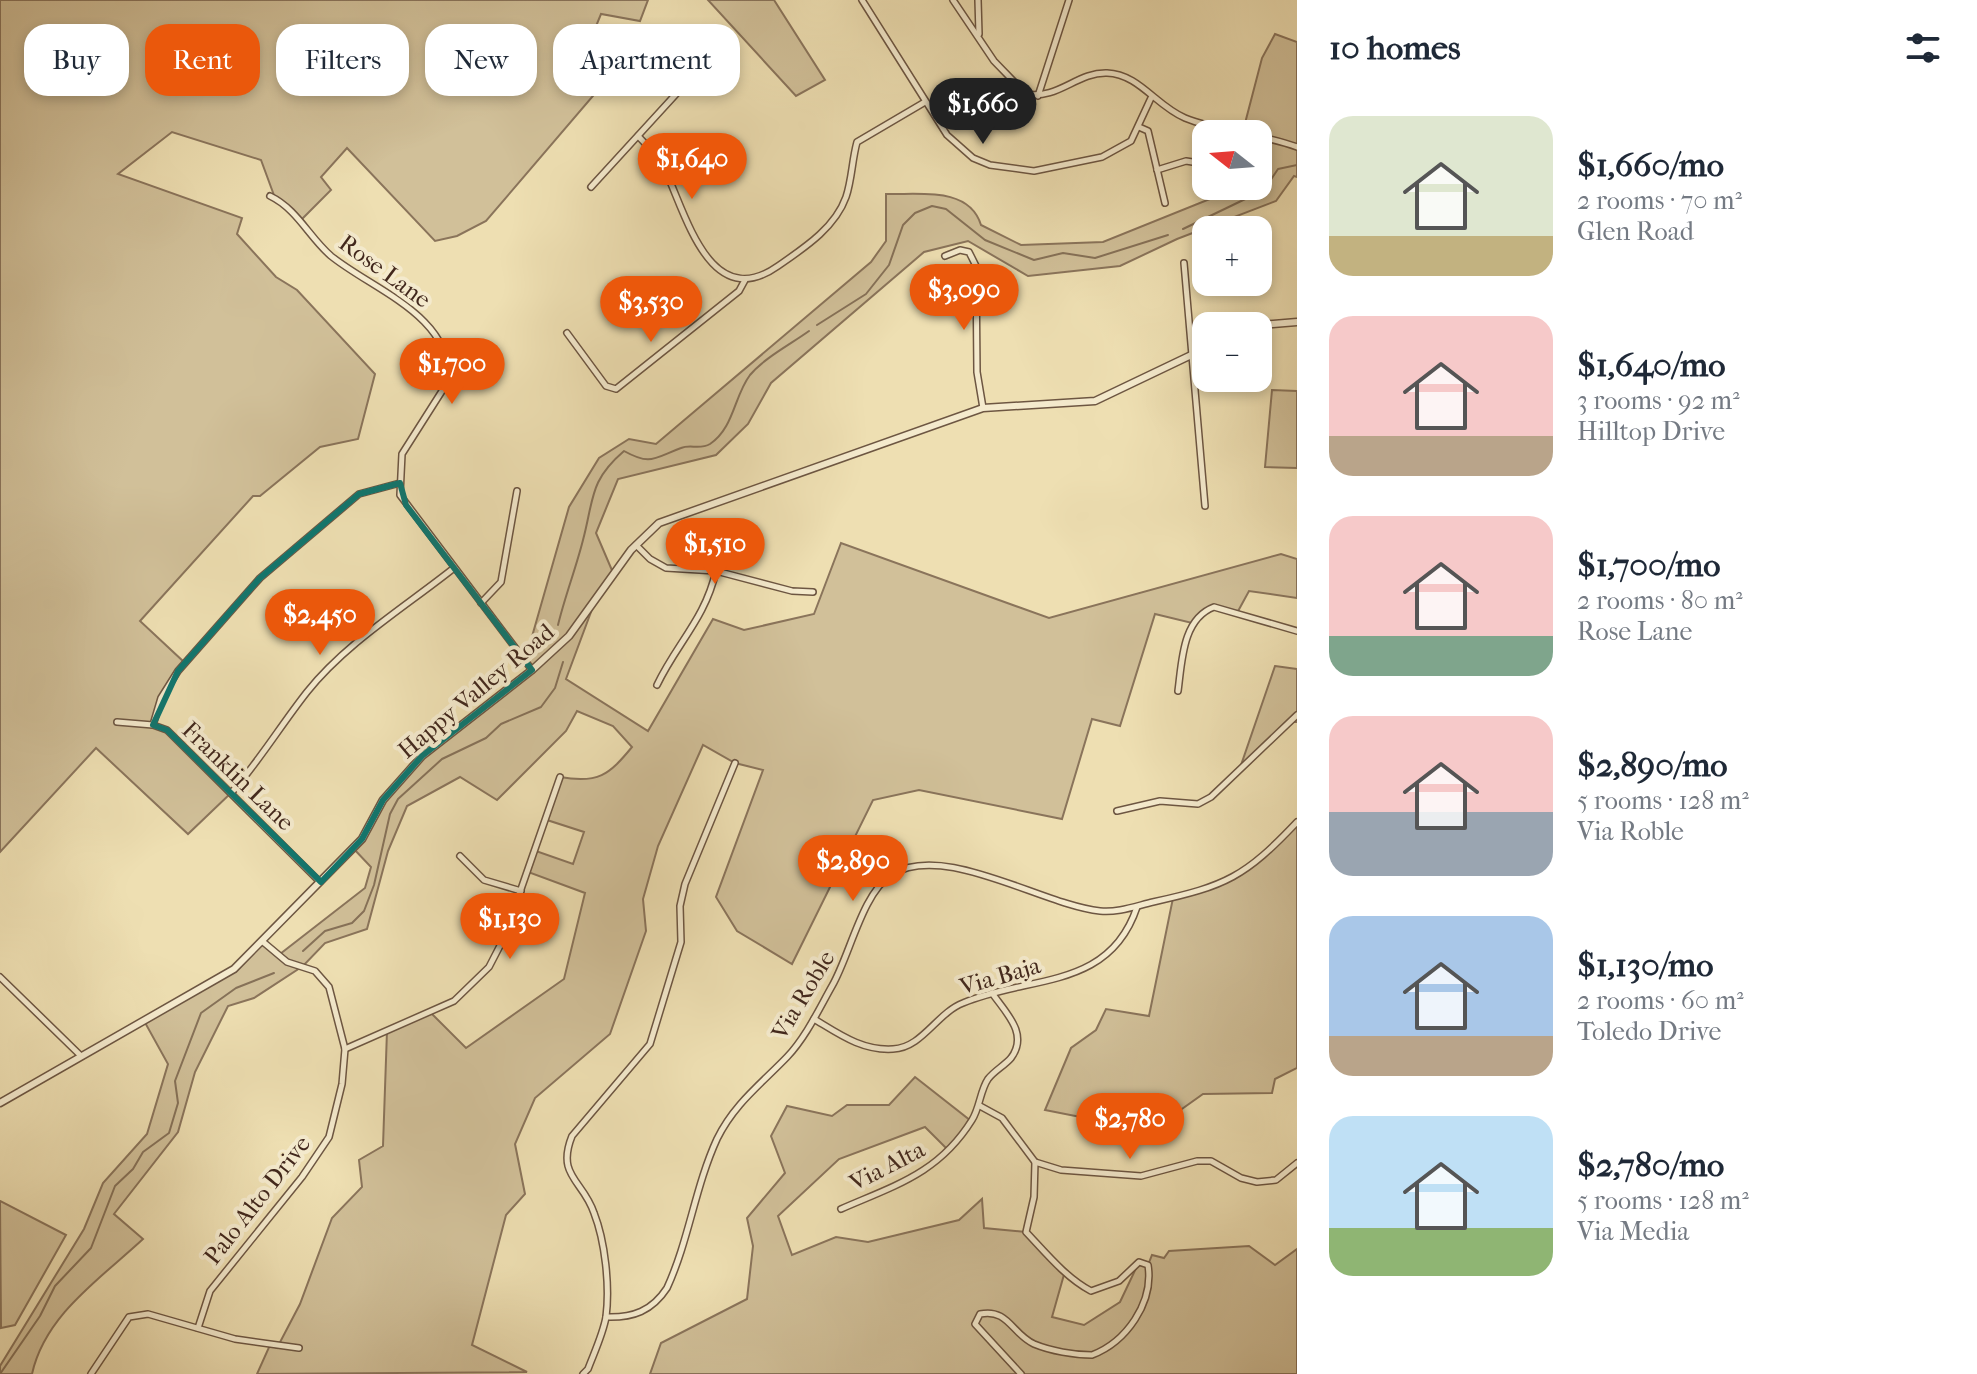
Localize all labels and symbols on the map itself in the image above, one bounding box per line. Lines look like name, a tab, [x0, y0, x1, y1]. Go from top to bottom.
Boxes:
pin: $1,660	[918, 78, 1048, 146]
north arrow	[1192, 120, 1272, 200]
pin: $1,640	[627, 133, 757, 201]
street label: Rose Lane	[334, 228, 436, 314]
pin: $3,090	[899, 264, 1029, 332]
pin: $3,530	[586, 276, 716, 344]
pin: $1,700	[387, 338, 517, 406]
pin: $1,510	[650, 518, 780, 586]
pin: $2,450	[255, 589, 385, 657]
street label: Happy Valley Road	[392, 617, 560, 764]
street label: Franklin Lane	[176, 716, 300, 836]
pin: $2,890	[788, 835, 918, 903]
pin: $1,130	[445, 893, 575, 961]
street label: Via Roble	[765, 945, 840, 1045]
street label: Via Baja	[955, 951, 1045, 1001]
pin: $2,780	[1065, 1093, 1195, 1161]
street label: Palo Alto Drive	[198, 1130, 316, 1270]
street label: Via Alta	[844, 1135, 930, 1197]

